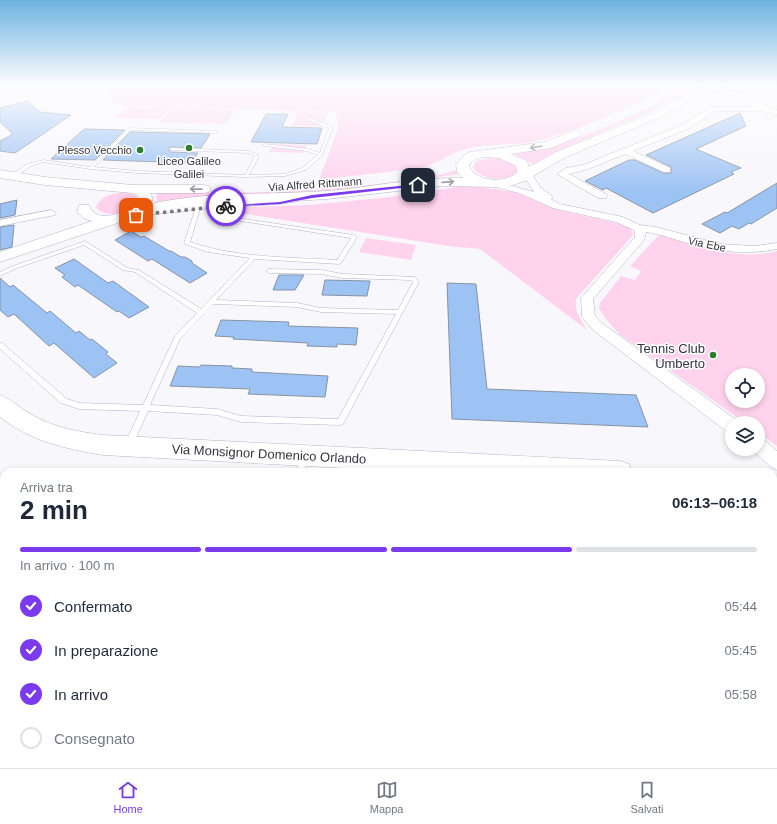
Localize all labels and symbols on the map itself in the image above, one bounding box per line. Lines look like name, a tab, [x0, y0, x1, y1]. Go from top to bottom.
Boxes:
marker: Liceo Galileo Galilei	[184, 143, 194, 153]
one-way arrow	[530, 143, 543, 151]
place label: Plesso Vecchio	[57, 144, 132, 156]
marker: Plesso Vecchio	[135, 145, 145, 155]
place label: Liceo Galileo Galilei	[157, 155, 221, 180]
pin	[401, 168, 435, 202]
street label: Via Alfred Rittmann	[268, 175, 362, 193]
one-way arrow	[441, 178, 454, 185]
one-way arrow	[190, 185, 203, 193]
courier	[206, 186, 246, 226]
pin	[119, 198, 153, 232]
street label: Via Ebe	[687, 234, 727, 254]
place label: Tennis Club Umberto	[637, 341, 705, 371]
marker: Tennis Club Umberto	[708, 350, 718, 360]
street label: Via Monsignor Domenico Orlando	[171, 441, 367, 467]

